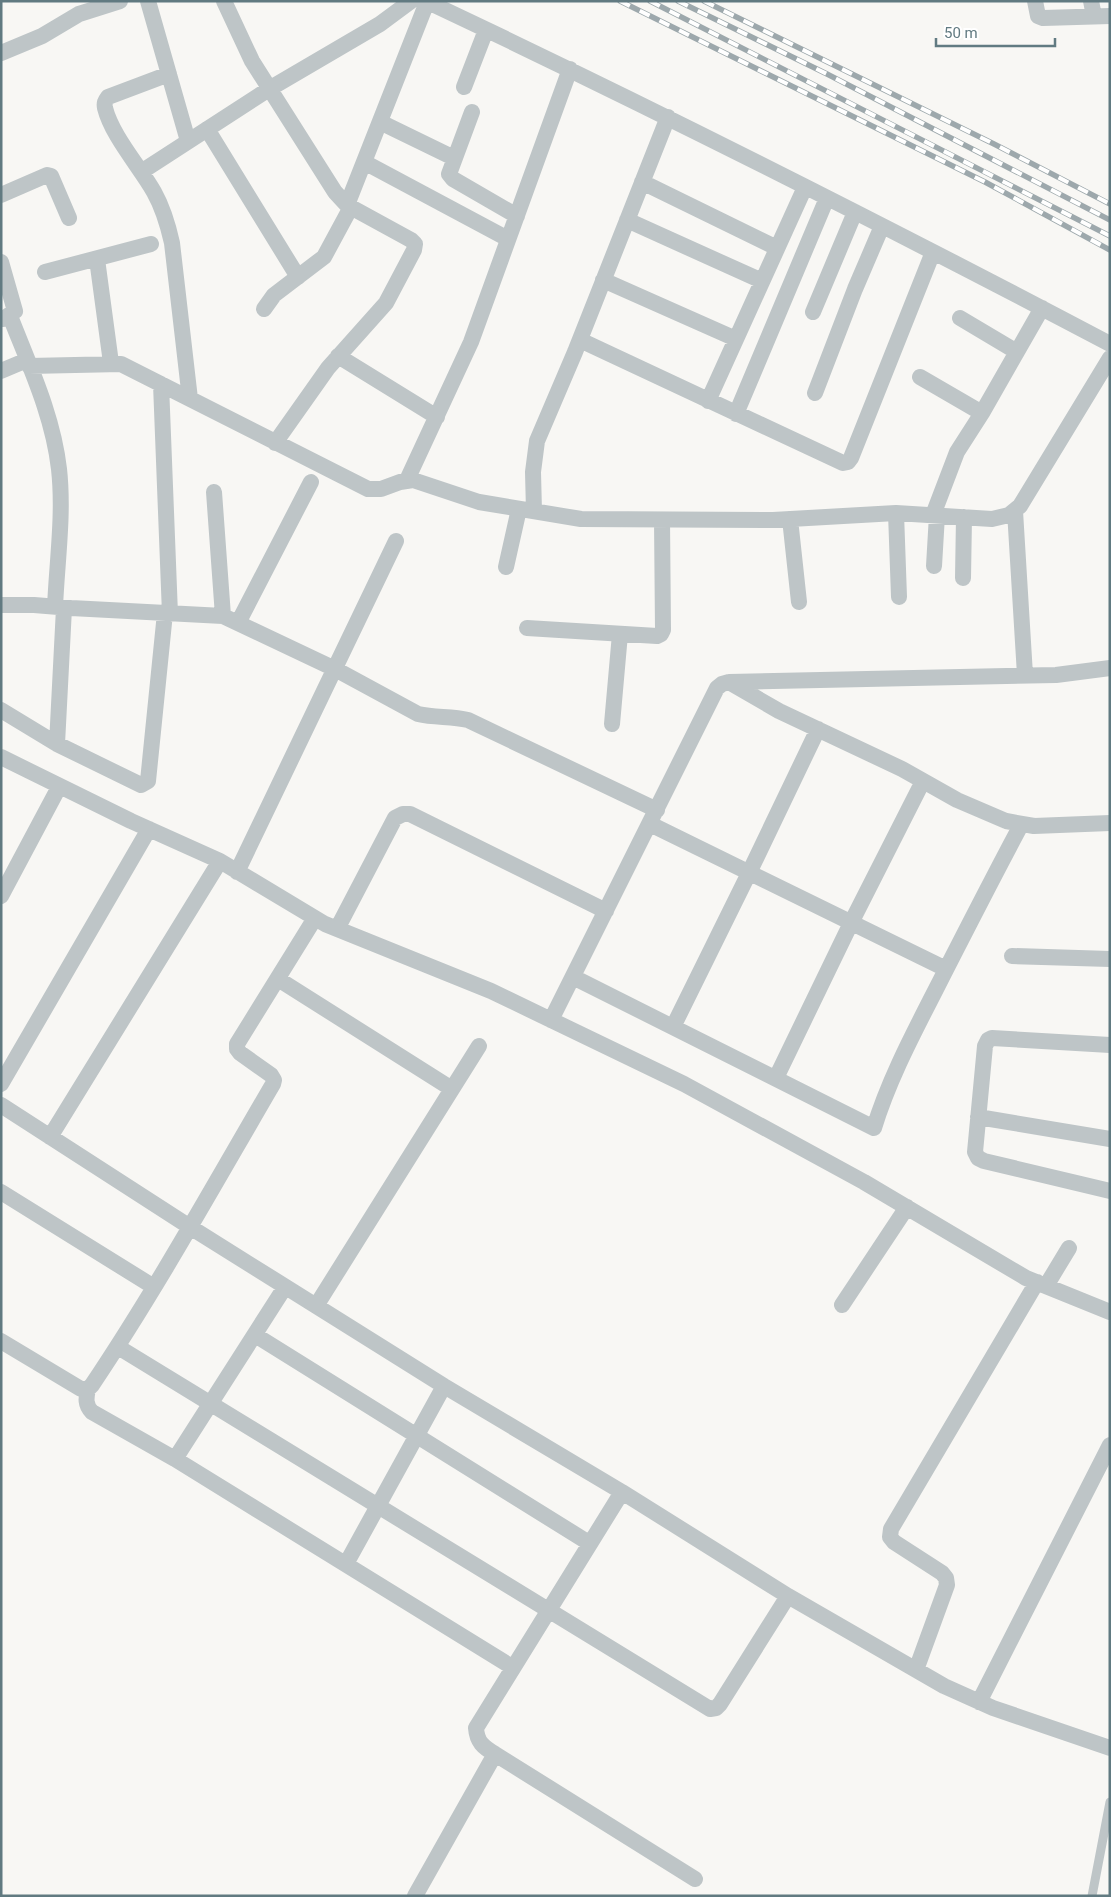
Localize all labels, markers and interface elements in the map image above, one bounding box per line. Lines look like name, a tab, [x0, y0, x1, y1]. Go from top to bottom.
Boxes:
scale bar	[936, 15, 1055, 47]
text: 50 m	[944, 24, 978, 42]

